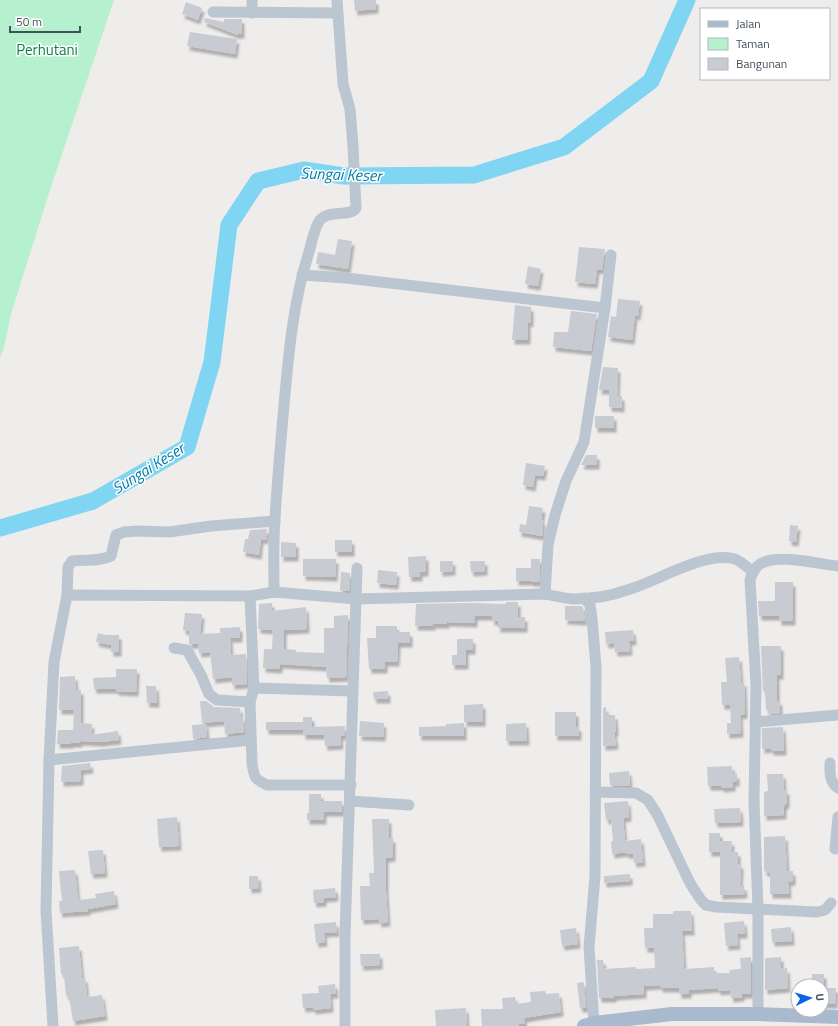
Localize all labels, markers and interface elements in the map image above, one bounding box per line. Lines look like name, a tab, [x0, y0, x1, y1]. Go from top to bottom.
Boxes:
scale bar	[10, 8, 80, 34]
legend	[700, 8, 830, 80]
text: 50 m	[16, 12, 42, 31]
text: Jalan	[736, 14, 761, 33]
text: Taman	[736, 34, 770, 53]
park label: Perhutani	[16, 38, 78, 61]
text: Bangunan	[736, 54, 787, 73]
water label: Sungai Keser	[300, 161, 384, 187]
water label: Sungai Keser	[107, 435, 190, 500]
north arrow	[790, 978, 830, 1018]
text: U	[812, 993, 828, 1001]

